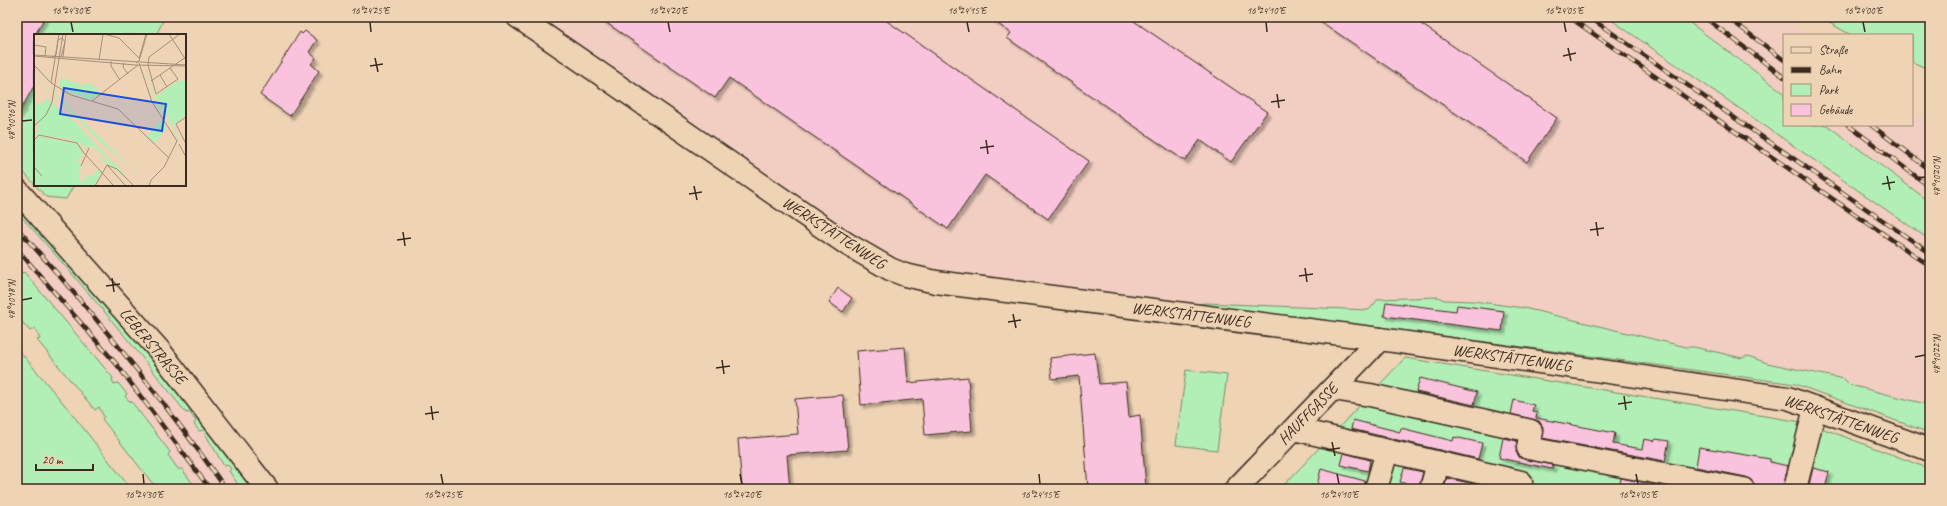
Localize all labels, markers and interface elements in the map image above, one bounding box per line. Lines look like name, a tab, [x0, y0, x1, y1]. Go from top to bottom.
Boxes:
text: 16°24'30"E	[52, 4, 92, 17]
text: 16°24'25"E	[351, 4, 391, 17]
text: 16°24'20"E	[649, 4, 689, 17]
text: 16°24'15"E	[948, 4, 988, 17]
text: 16°24'10"E	[1247, 4, 1287, 17]
text: 16°24'05"E	[1545, 4, 1585, 17]
text: 16°24'00"E	[1844, 4, 1884, 17]
inset map	[34, 34, 186, 186]
legend	[1783, 34, 1913, 126]
text: Straße	[1819, 42, 1848, 58]
text: Bahn	[1819, 62, 1842, 78]
text: Park	[1819, 82, 1840, 98]
text: 48°10'16"N	[5, 99, 18, 141]
text: Gebäude	[1819, 102, 1853, 118]
text: 48°10'20"N	[1930, 155, 1943, 197]
street label: WERKSTÄTTENWEG	[779, 192, 891, 275]
text: 48°10'18"N	[5, 278, 18, 320]
street label: WERKSTÄTTENWEG	[1131, 298, 1253, 332]
street label: LEBERSTRASSE	[115, 304, 192, 390]
text: 48°10'22"N	[1930, 333, 1943, 375]
street label: WERKSTÄTTENWEG	[1452, 340, 1574, 376]
street label: HAUFFGASSE	[1274, 377, 1344, 449]
street label: WERKSTÄTTENWEG	[1781, 390, 1903, 449]
scale bar	[36, 446, 93, 472]
text: 20 m	[42, 452, 64, 468]
text: 16°24'30"E	[125, 488, 165, 501]
text: 16°24'25"E	[424, 488, 464, 501]
text: 16°24'20"E	[723, 488, 763, 501]
text: 16°24'15"E	[1021, 488, 1061, 501]
text: 16°24'10"E	[1320, 488, 1360, 501]
text: 16°24'05"E	[1619, 488, 1659, 501]

